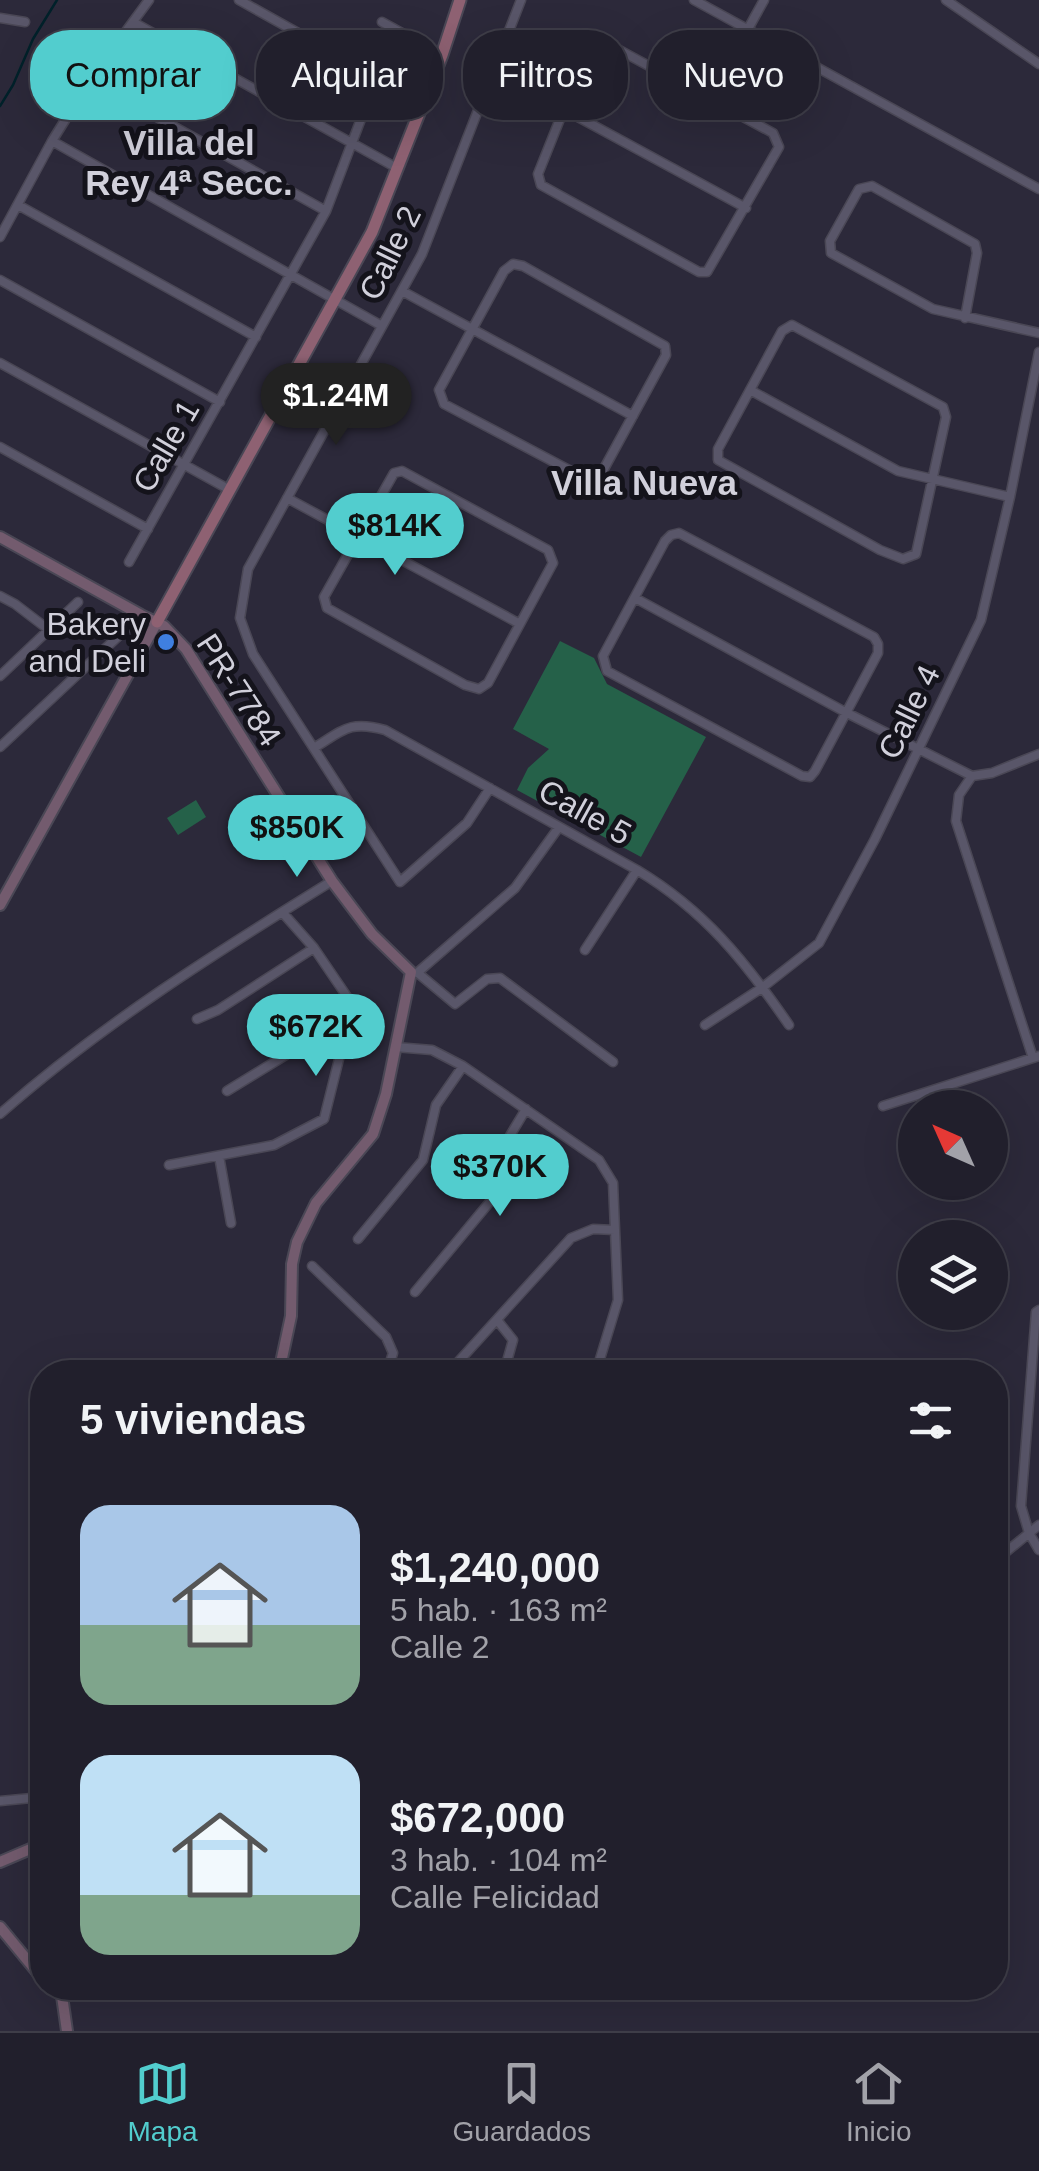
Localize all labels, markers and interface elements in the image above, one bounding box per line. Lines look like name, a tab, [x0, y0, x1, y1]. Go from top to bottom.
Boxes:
chip: Comprar	[30, 30, 236, 120]
chip: Alquilar	[256, 30, 443, 120]
chip: Filtros	[463, 30, 628, 120]
chip: Nuevo	[648, 30, 819, 120]
district label: Villa del Rey 4ª Secc.	[85, 123, 293, 202]
street label: Calle 2	[352, 200, 428, 306]
pin: $1.24M	[255, 363, 417, 448]
text: $1.24M	[283, 377, 389, 413]
street label: Calle 1	[126, 394, 206, 498]
district label: Villa Nueva	[551, 463, 738, 502]
pin: $814K	[325, 493, 465, 578]
text: $814K	[348, 507, 442, 543]
place label: Bakery and Deli	[29, 606, 146, 679]
street label: PR-7784	[190, 627, 288, 753]
marker: Bakery and Deli	[155, 631, 177, 653]
street label: Calle 4	[871, 659, 947, 765]
street label: Calle 5	[533, 772, 637, 852]
pin: $850K	[227, 795, 367, 880]
text: $850K	[250, 809, 344, 845]
pin: $672K	[246, 994, 386, 1079]
text: $672K	[269, 1008, 363, 1044]
north arrow	[898, 1090, 1008, 1200]
map controls	[898, 1090, 1008, 1330]
pin: $370K	[430, 1134, 570, 1219]
text: $370K	[453, 1148, 547, 1184]
button: layers	[898, 1220, 1008, 1330]
icon: filters	[903, 1393, 958, 1448]
text: 5 viviendas	[80, 1396, 306, 1443]
text: $1,240,000	[390, 1544, 600, 1591]
icon: home	[160, 1545, 280, 1665]
text: 5 hab. · 163 m²	[390, 1592, 607, 1628]
text: Calle 2	[390, 1629, 490, 1665]
text: $672,000	[390, 1794, 565, 1841]
icon: home	[160, 1795, 280, 1915]
text: 3 hab. · 104 m²	[390, 1842, 607, 1878]
text: Calle Felicidad	[390, 1879, 600, 1915]
tab: Mapa	[128, 2056, 198, 2148]
tab: Guardados	[453, 2056, 591, 2148]
tab: Inicio	[846, 2056, 911, 2148]

